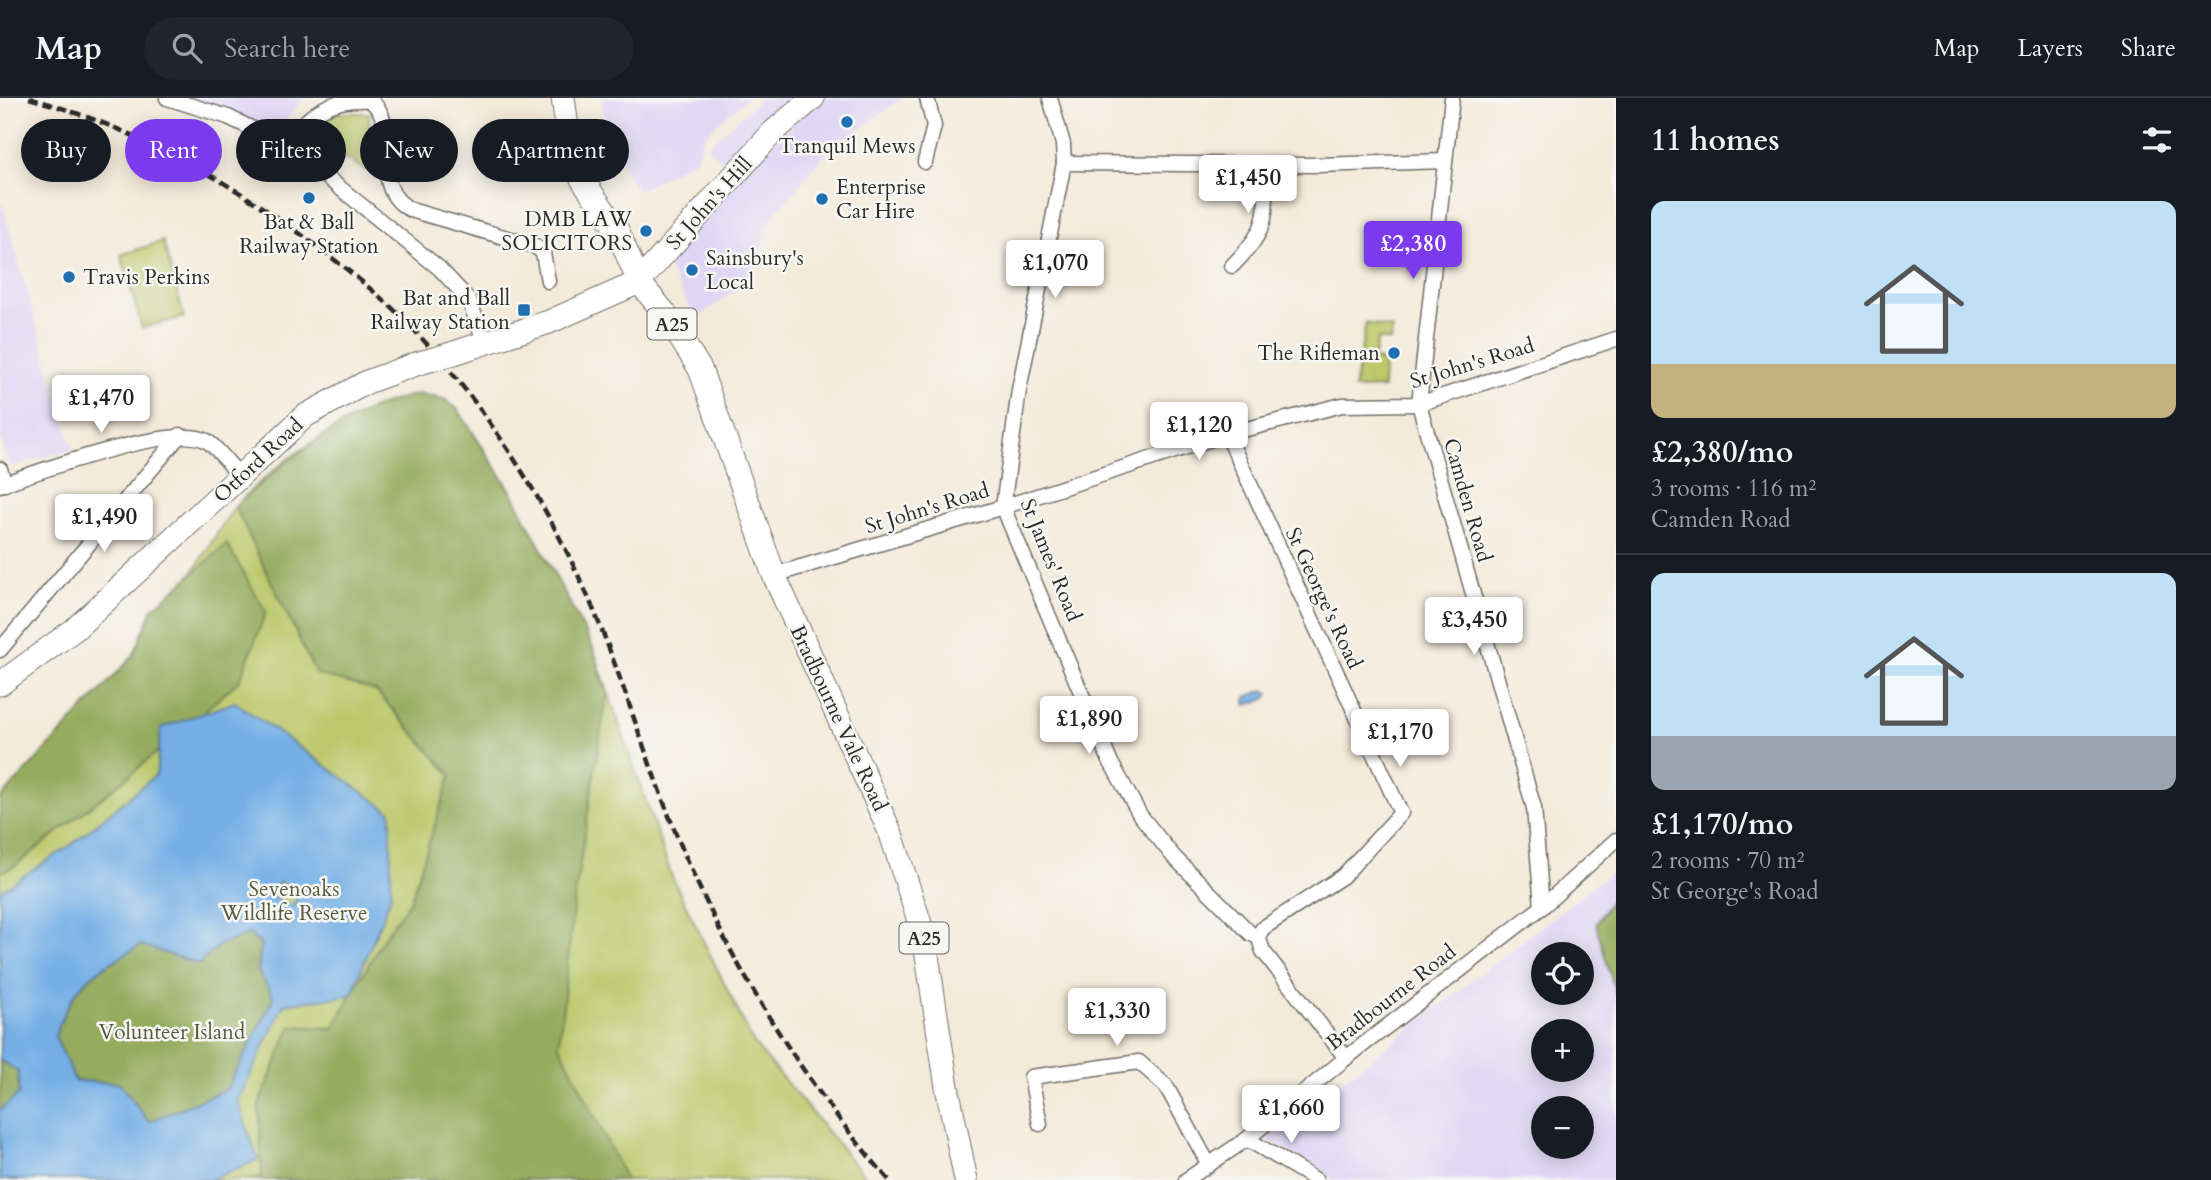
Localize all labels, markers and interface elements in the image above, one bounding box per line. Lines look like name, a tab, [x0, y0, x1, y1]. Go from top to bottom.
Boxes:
search box	[144, 17, 634, 80]
text: Map	[35, 26, 102, 71]
icon: search	[168, 29, 206, 67]
text: Search here	[224, 31, 350, 66]
text: Map	[1934, 32, 1980, 65]
text: Layers	[2018, 32, 2083, 65]
text: Share	[2121, 32, 2176, 65]
marker: Tranquil Mews	[839, 114, 855, 130]
chip: Buy	[21, 119, 111, 182]
chip: Rent	[125, 119, 222, 182]
chip: Filters	[236, 119, 346, 182]
chip: New	[360, 119, 458, 182]
chip: Apartment	[472, 119, 629, 182]
text: 11 homes	[1651, 120, 1780, 161]
icon: filters	[2138, 121, 2176, 159]
place label: Tranquil Mews	[779, 132, 915, 161]
street label: St John's Hill	[660, 150, 759, 256]
pin: £1,450	[1191, 156, 1305, 215]
text: £1,450	[1215, 162, 1281, 193]
place label: Enterprise Car Hire	[836, 173, 926, 226]
marker: Bat & Ball Railway Station	[301, 190, 317, 206]
marker: Enterprise Car Hire	[814, 191, 830, 207]
place label: DMB LAW SOLICITORS	[502, 205, 633, 258]
place label: Bat & Ball Railway Station	[239, 208, 379, 261]
pin: £2,380	[1356, 222, 1470, 281]
marker: DMB LAW SOLICITORS	[638, 223, 654, 239]
text: £2,380	[1380, 228, 1446, 259]
pin: £1,070	[998, 240, 1112, 300]
place label: Sainsbury's Local	[706, 244, 804, 297]
icon: home	[1851, 246, 1977, 372]
text: £1,070	[1022, 247, 1088, 278]
marker: Sainsbury's Local	[684, 262, 700, 278]
place label: Travis Perkins	[83, 263, 210, 292]
marker: Travis Perkins	[61, 269, 77, 285]
place label: Bat and Ball Railway Station	[370, 284, 510, 337]
marker: Bat and Ball Railway Station	[516, 302, 532, 318]
road number: A25	[648, 308, 696, 340]
street label: St John's Road	[1407, 331, 1538, 396]
place label: The Rifleman	[1257, 339, 1380, 368]
marker: The Rifleman	[1386, 345, 1402, 361]
pin: £1,470	[44, 376, 158, 435]
text: £1,470	[68, 382, 134, 413]
pin: £1,120	[1142, 402, 1256, 462]
text: £1,120	[1166, 409, 1232, 440]
street label: Otford Road	[207, 411, 310, 510]
text: £2,380/mo	[1651, 432, 1793, 473]
street label: Camden Road	[1436, 435, 1499, 565]
text: 3 rooms · 116 m²	[1651, 473, 1816, 504]
street label: St John's Road	[862, 476, 993, 541]
pin: £1,490	[47, 494, 161, 554]
street label: St James' Road	[1013, 495, 1088, 626]
text: £1,490	[71, 501, 137, 532]
text: Camden Road	[1651, 504, 1790, 535]
street label: St George's Road	[1278, 523, 1369, 674]
pin: £3,450	[1417, 598, 1531, 657]
text: £3,450	[1441, 604, 1507, 635]
icon: home	[1851, 618, 1977, 744]
street label: Bradbourne Vale Road	[783, 620, 894, 816]
pin: £1,890	[1032, 696, 1146, 756]
text: £1,890	[1056, 703, 1122, 734]
pin: £1,170	[1343, 710, 1457, 769]
text: £1,170	[1367, 716, 1433, 747]
text: £1,170/mo	[1651, 804, 1793, 845]
text: 2 rooms · 70 m²	[1651, 845, 1804, 876]
park label: Sevenoaks Wildlife Reserve	[220, 875, 367, 928]
text: St George's Road	[1651, 876, 1818, 907]
road number: A25	[900, 922, 948, 954]
street label: Bradbourne Road	[1320, 938, 1462, 1057]
map controls	[1531, 942, 1594, 1159]
button: locate	[1531, 942, 1594, 1005]
pin: £1,330	[1060, 988, 1174, 1048]
text: £1,330	[1084, 995, 1150, 1026]
park label: Volunteer Island	[99, 1018, 245, 1047]
button: +	[1531, 1019, 1594, 1082]
pin: £1,660	[1234, 1086, 1348, 1145]
text: £1,660	[1258, 1092, 1324, 1123]
button: −	[1531, 1096, 1594, 1159]

